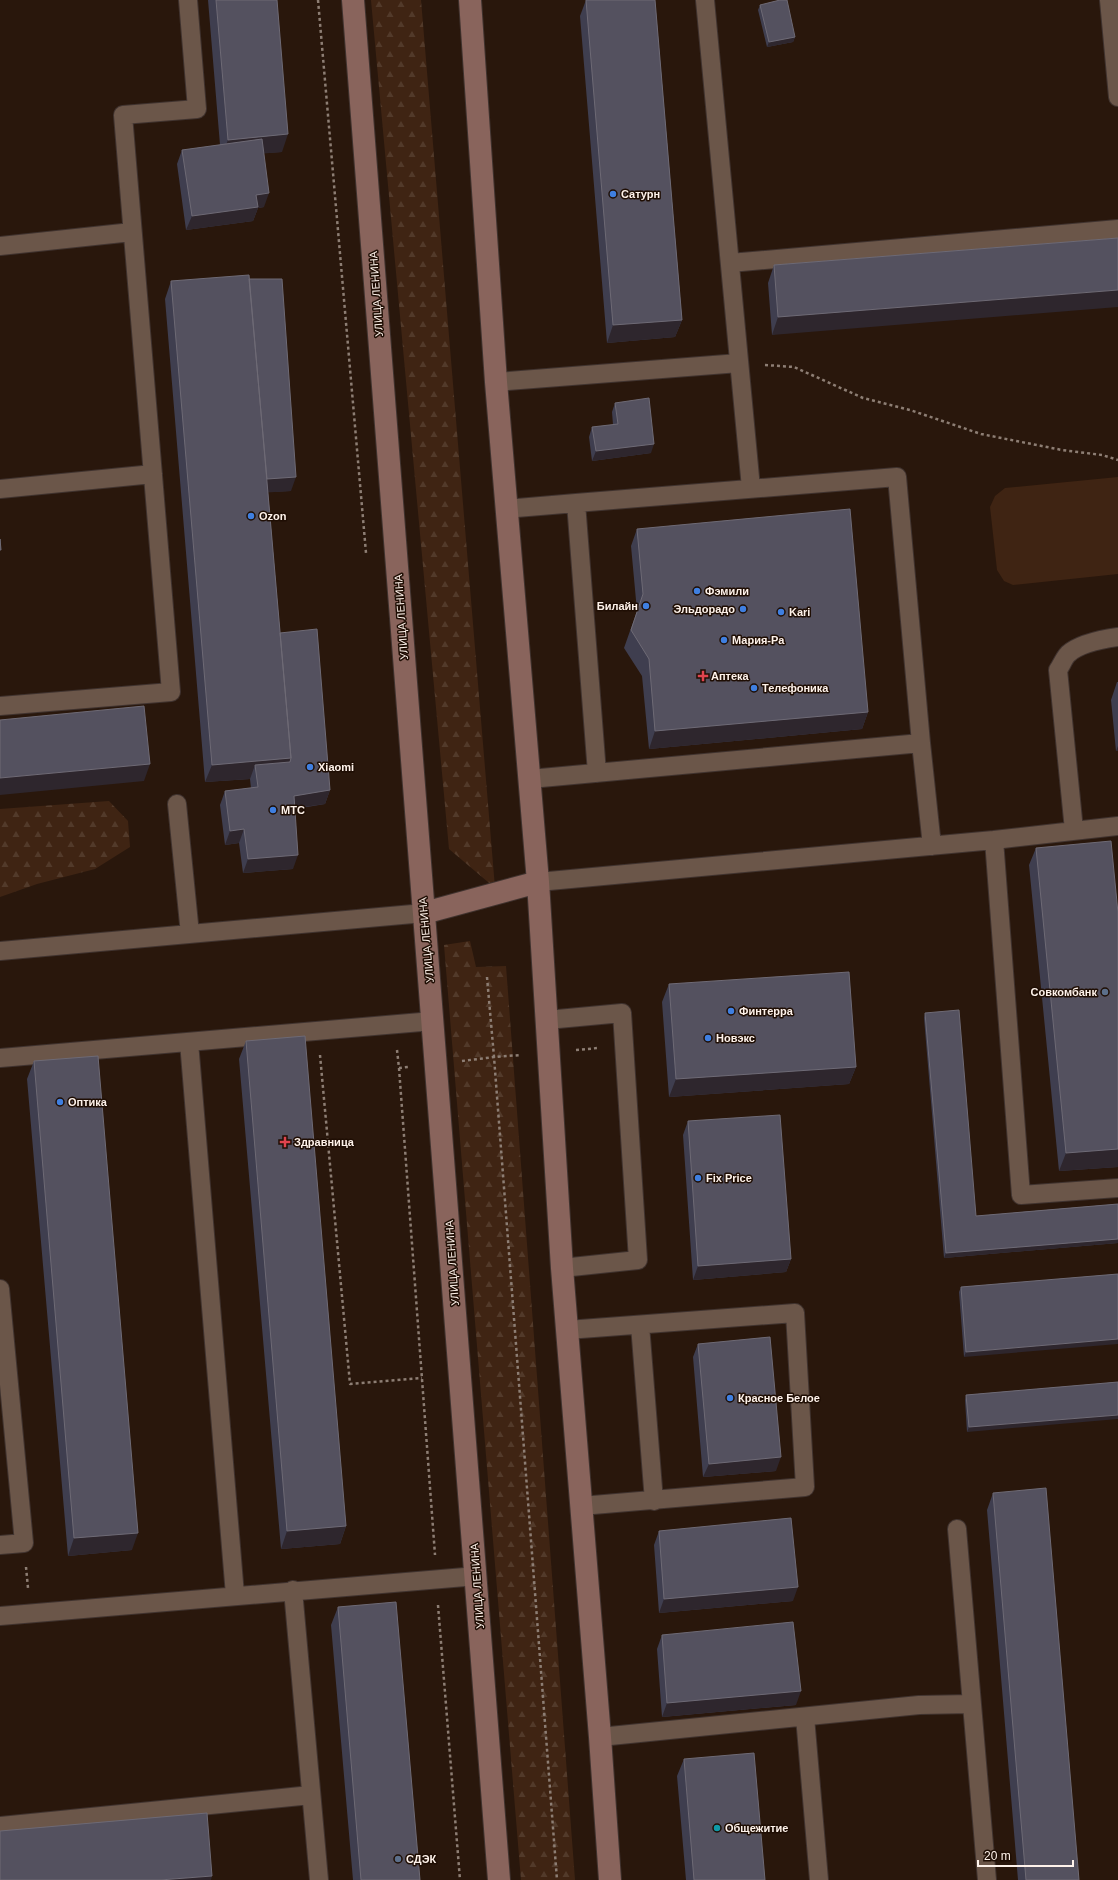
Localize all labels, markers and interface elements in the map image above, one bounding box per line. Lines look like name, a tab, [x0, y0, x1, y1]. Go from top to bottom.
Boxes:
place label: Сатурн	[621, 188, 660, 200]
marker: Сатурн	[608, 189, 618, 199]
street label: УЛИЦА ЛЕНИНА	[367, 250, 385, 337]
place label: Ozon	[259, 510, 287, 522]
marker: Ozon	[246, 511, 256, 521]
street label: УЛИЦА ЛЕНИНА	[392, 573, 410, 660]
place label: Фэмили	[705, 585, 749, 597]
marker: Фэмили	[692, 586, 702, 596]
place label: Билайн	[597, 600, 638, 612]
marker: Билайн	[641, 601, 651, 611]
place label: Эльдорадо	[673, 603, 735, 615]
marker: Эльдорадо	[738, 604, 748, 614]
place label: Kari	[789, 606, 810, 618]
marker: Kari	[776, 607, 786, 617]
place label: Мария-Ра	[732, 634, 785, 646]
marker: Мария-Ра	[719, 635, 729, 645]
place label: Аптека	[711, 670, 750, 682]
marker: Аптека	[698, 671, 708, 681]
place label: Телефоника	[762, 682, 829, 694]
marker: Телефоника	[749, 683, 759, 693]
place label: Xiaomi	[318, 761, 354, 773]
marker: Xiaomi	[305, 762, 315, 772]
place label: МТС	[281, 804, 305, 816]
marker: МТС	[268, 805, 278, 815]
street label: УЛИЦА ЛЕНИНА	[416, 896, 436, 983]
place label: Совкомбанк	[1031, 986, 1097, 998]
marker: Совкомбанк	[1100, 987, 1110, 997]
place label: Финтерра	[739, 1005, 794, 1017]
marker: Финтерра	[726, 1006, 736, 1016]
place label: Новэкс	[716, 1032, 755, 1044]
marker: Новэкс	[703, 1033, 713, 1043]
place label: Оптика	[68, 1096, 108, 1108]
marker: Оптика	[55, 1097, 65, 1107]
marker: Здравница	[279, 1136, 291, 1148]
place label: Здравница	[294, 1136, 355, 1148]
place label: Fix Price	[706, 1172, 752, 1184]
marker: Fix Price	[693, 1173, 703, 1183]
street label: УЛИЦА ЛЕНИНА	[443, 1219, 461, 1306]
place label: Красное Белое	[738, 1392, 820, 1404]
marker: Красное Белое	[725, 1393, 735, 1403]
street label: УЛИЦА ЛЕНИНА	[468, 1542, 486, 1629]
place label: Общежитие	[725, 1822, 788, 1834]
marker: Общежитие	[712, 1823, 722, 1833]
scale bar	[978, 1842, 1073, 1868]
text: 20 m	[984, 1849, 1011, 1863]
place label: СДЭК	[406, 1853, 436, 1865]
marker: СДЭК	[393, 1854, 403, 1864]

